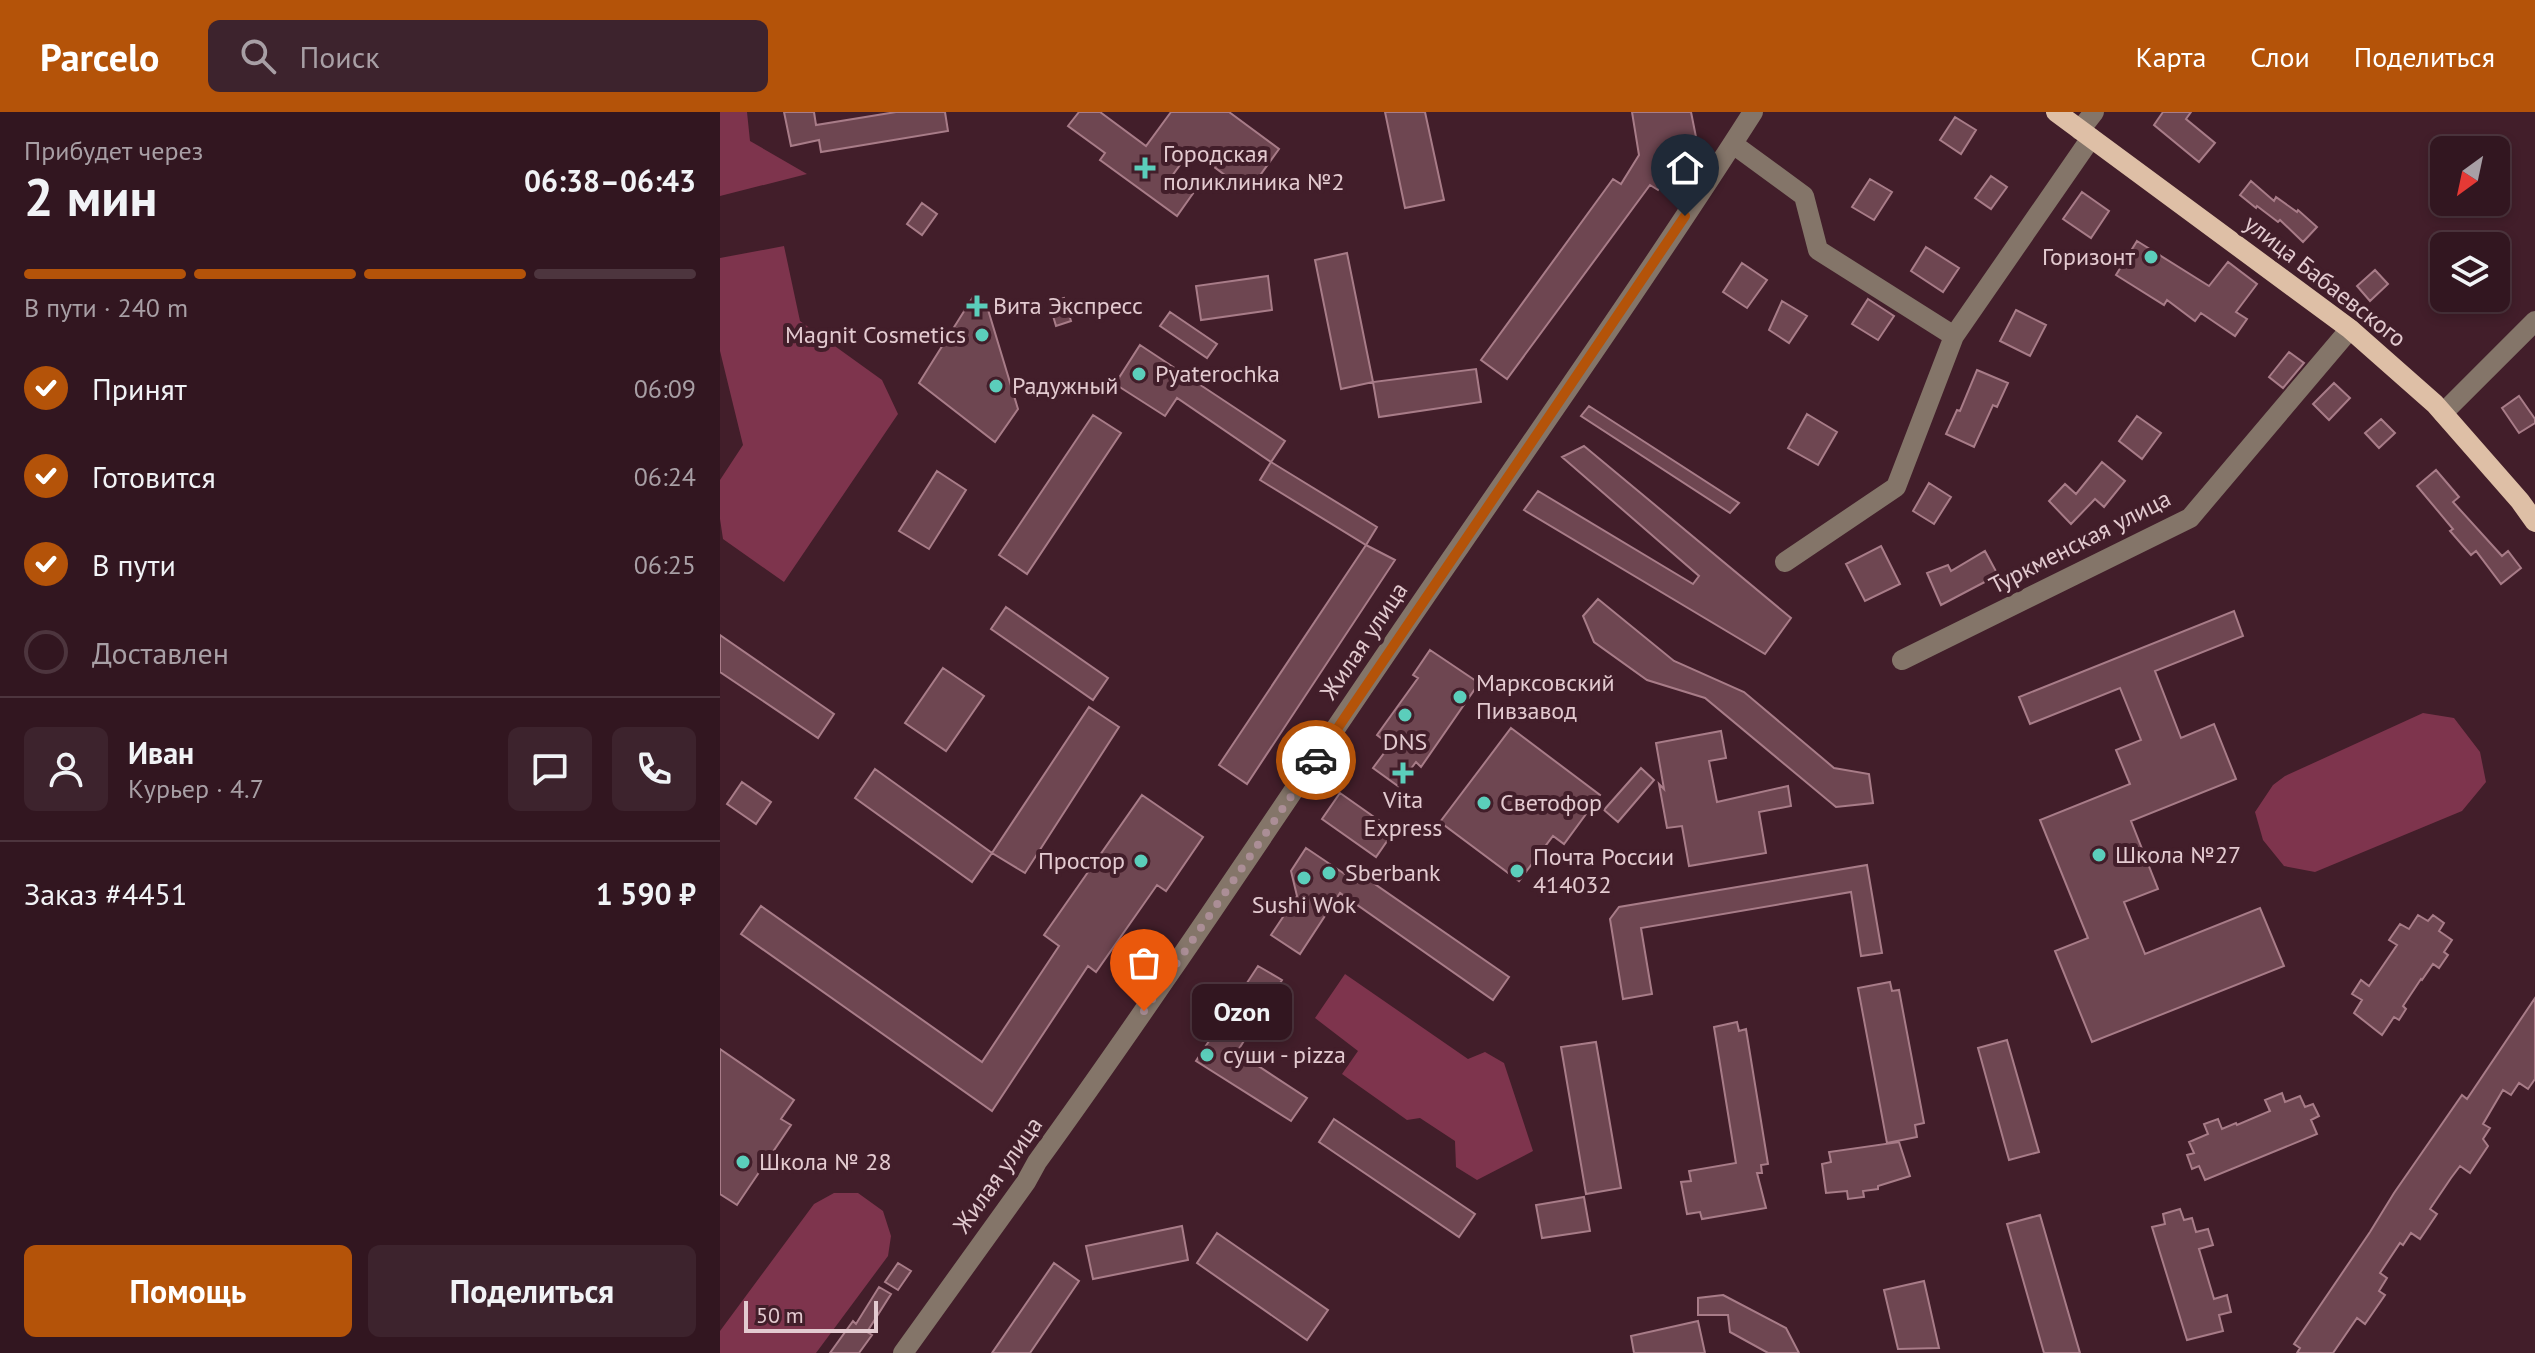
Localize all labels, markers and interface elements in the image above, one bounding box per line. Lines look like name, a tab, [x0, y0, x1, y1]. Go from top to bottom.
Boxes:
search box	[208, 20, 768, 92]
text: Parcelo	[40, 32, 160, 81]
icon: search	[236, 34, 280, 78]
text: Поиск	[300, 37, 380, 76]
text: Карта	[2136, 38, 2206, 75]
text: Слои	[2250, 38, 2310, 75]
text: Поделиться	[2354, 38, 2495, 75]
text: Прибудет через	[24, 134, 203, 167]
pin	[1651, 134, 1719, 216]
north arrow	[2430, 136, 2510, 216]
map controls	[2430, 136, 2510, 312]
place label: Городская поликлиника №2	[1163, 138, 1345, 197]
icon: home	[1663, 146, 1707, 190]
marker: Городская поликлиника №2	[1134, 157, 1156, 179]
text: 06:38–06:43	[524, 161, 696, 200]
text: 2 мин	[24, 163, 158, 230]
street label: улица Бабаевского	[2238, 208, 2413, 354]
button: layers	[2430, 232, 2510, 312]
place label: Горизонт	[2042, 241, 2135, 272]
marker: Горизонт	[2142, 248, 2160, 266]
place label: Вита Экспресс	[993, 290, 1143, 321]
text: В пути · 240 m	[24, 291, 188, 324]
marker: Вита Экспресс	[968, 297, 986, 315]
place label: Magnit Cosmetics	[785, 319, 966, 350]
marker: Magnit Cosmetics	[973, 326, 991, 344]
place label: Pyaterochka	[1155, 358, 1280, 389]
marker: Pyaterochka	[1130, 365, 1148, 383]
icon: check	[24, 366, 68, 410]
text: Принят	[92, 369, 187, 408]
place label: Радужный	[1012, 370, 1118, 401]
text: 06:09	[634, 372, 696, 405]
marker: Радужный	[987, 377, 1005, 395]
icon: check	[24, 454, 68, 498]
text: Готовится	[92, 457, 216, 496]
text: 06:24	[634, 460, 696, 493]
street label: Туркменская улица	[1984, 482, 2176, 601]
icon: check	[24, 542, 68, 586]
text: В пути	[92, 545, 176, 584]
text: 06:25	[634, 548, 696, 581]
street label: Жилая улица	[1312, 576, 1414, 706]
text: Доставлен	[92, 633, 229, 672]
place label: Марксовский Пивзавод	[1476, 667, 1615, 726]
marker: Марксовский Пивзавод	[1451, 688, 1469, 706]
marker: DNS	[1396, 706, 1414, 724]
courier	[1276, 720, 1356, 800]
place label: DNS	[1383, 726, 1427, 757]
button: person	[24, 727, 108, 811]
button: chat	[508, 727, 592, 811]
button: phone	[612, 727, 696, 811]
text: Иван	[128, 733, 194, 772]
icon: car	[1294, 738, 1338, 782]
marker: Vita Express	[1394, 764, 1412, 782]
text: Курьер · 4.7	[128, 772, 264, 805]
place label: Vita Express	[1364, 784, 1442, 843]
place label: Светофор	[1500, 787, 1602, 818]
marker: Светофор	[1475, 794, 1493, 812]
place label: Школа №27	[2115, 839, 2241, 870]
place label: Почта России 414032	[1533, 841, 1674, 900]
place label: Простор	[1038, 845, 1125, 876]
marker: Школа №27	[2090, 846, 2108, 864]
marker: Простор	[1132, 852, 1150, 870]
place label: Sberbank	[1345, 857, 1441, 888]
marker: Почта России 414032	[1508, 862, 1526, 880]
marker: Sberbank	[1320, 864, 1338, 882]
marker: Sushi Wok	[1295, 869, 1313, 887]
text: Заказ #4451	[24, 874, 187, 913]
text: 1 590 ₽	[596, 874, 696, 913]
place label: Sushi Wok	[1252, 889, 1357, 920]
pin	[1110, 929, 1178, 1011]
icon: bag	[1122, 941, 1166, 985]
callout: Ozon	[1192, 983, 1292, 1039]
text: Ozon	[1214, 995, 1270, 1028]
place label: суши - pizza	[1223, 1039, 1346, 1070]
marker: суши - pizza	[1198, 1046, 1216, 1064]
street label: Жилая улица	[946, 1110, 1049, 1240]
place label: Школа № 28	[759, 1146, 891, 1177]
marker: Школа № 28	[734, 1153, 752, 1171]
button: Помощь	[24, 1245, 352, 1337]
button: Поделиться	[368, 1245, 696, 1337]
scale bar	[744, 1297, 878, 1333]
text: 50 m	[756, 1301, 804, 1329]

